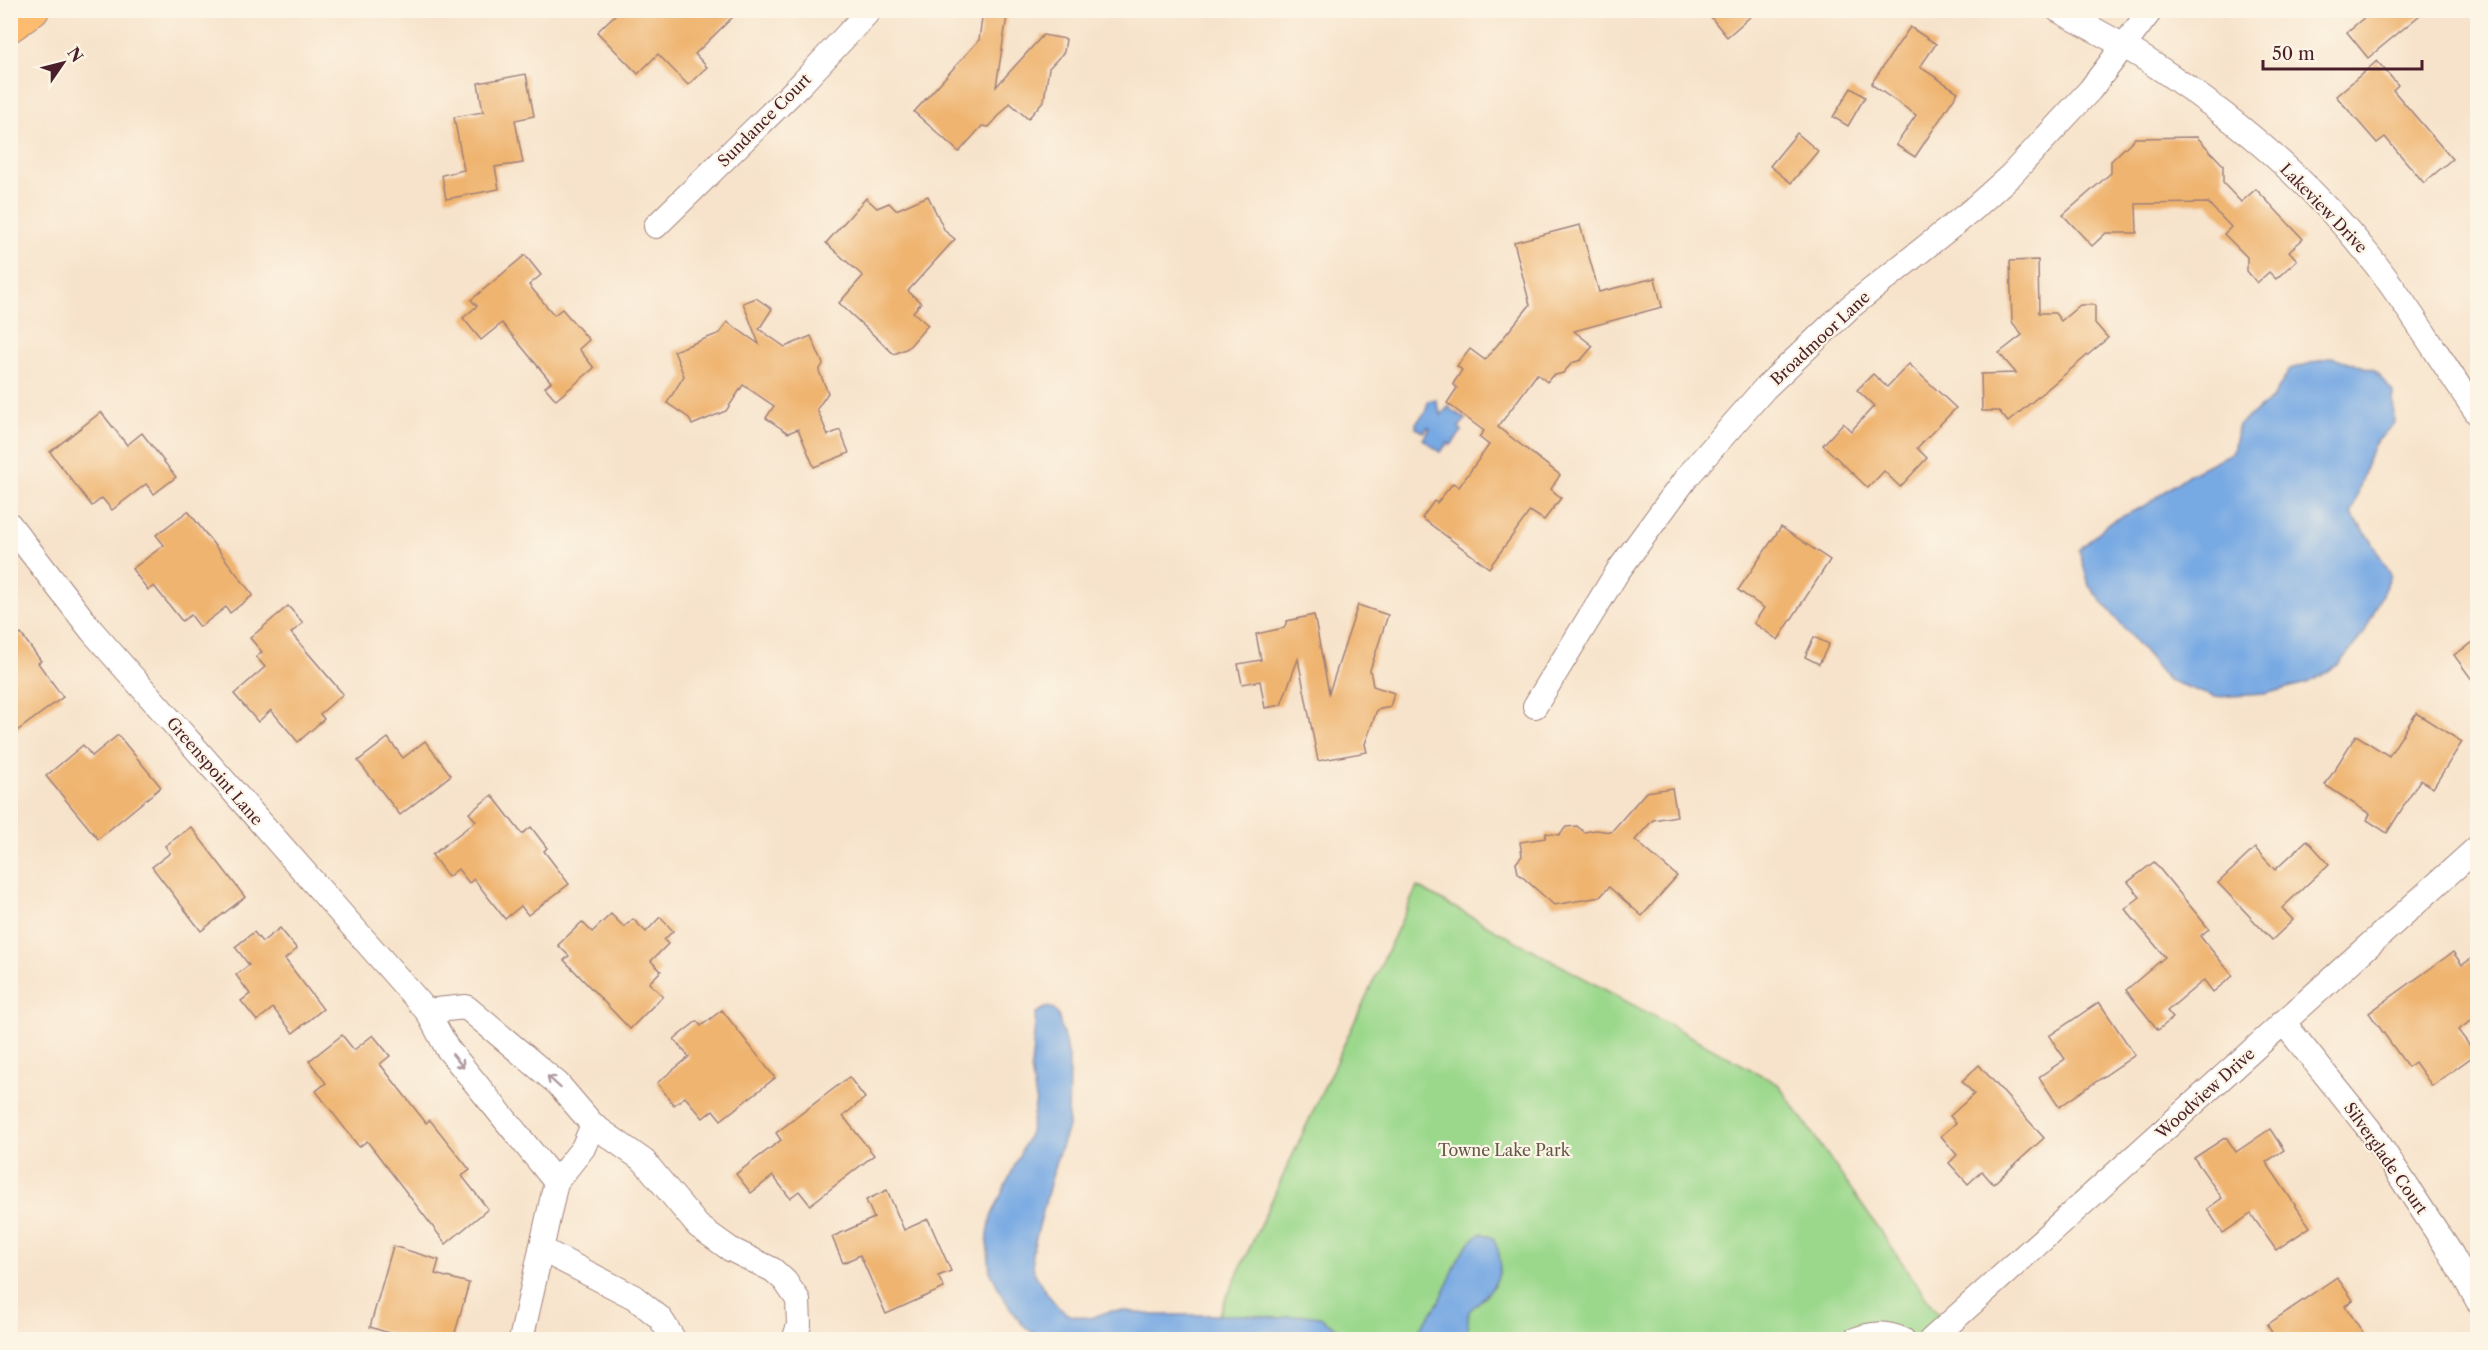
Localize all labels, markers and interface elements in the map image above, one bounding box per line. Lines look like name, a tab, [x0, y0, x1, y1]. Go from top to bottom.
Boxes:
north arrow	[33, 33, 93, 93]
scale bar	[2263, 33, 2422, 71]
text: N	[63, 43, 88, 66]
text: 50 m	[2272, 43, 2315, 65]
street label: Sundance Court	[713, 69, 815, 171]
street label: Lakeview Drive	[2276, 159, 2372, 257]
street label: Broadmoor Lane	[1766, 287, 1874, 389]
street label: Greenspoint Lane	[163, 713, 267, 829]
street label: Woodview Drive	[2151, 1043, 2259, 1143]
one-way arrow	[451, 1052, 464, 1068]
one-way arrow	[547, 1075, 562, 1089]
street label: Silverglade Court	[2340, 1098, 2432, 1218]
park label: Towne Lake Park	[1438, 1140, 1571, 1160]

